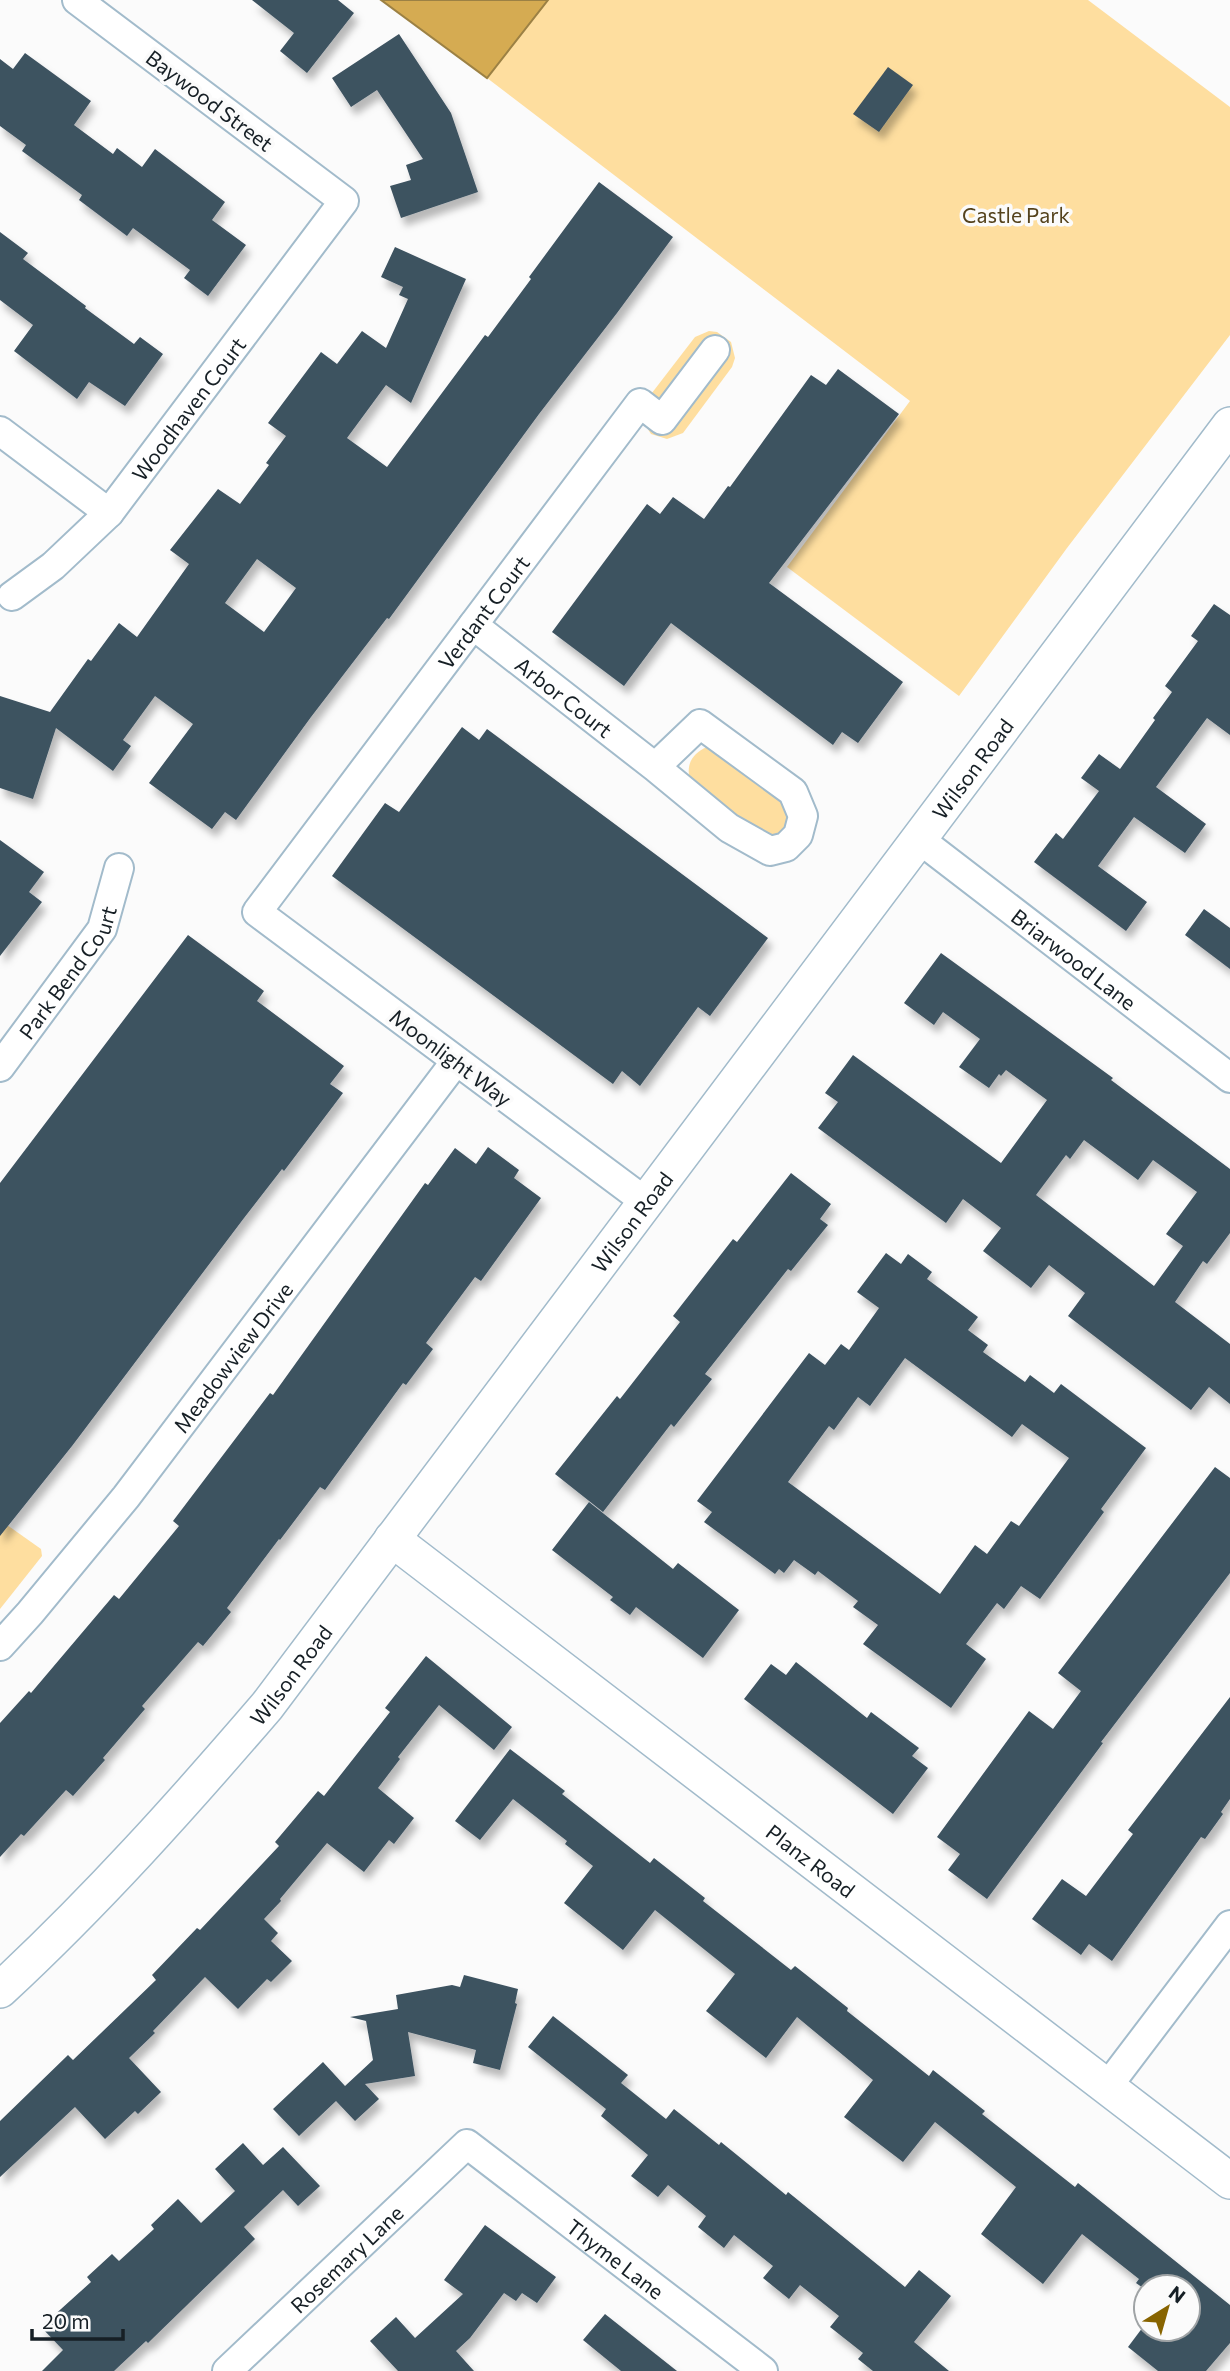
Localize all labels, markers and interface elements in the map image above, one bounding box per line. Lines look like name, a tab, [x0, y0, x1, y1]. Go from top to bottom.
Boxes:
street label: Baywood Street	[142, 44, 278, 156]
park label: Castle Park	[962, 202, 1070, 227]
street label: Woodhaven Court	[126, 332, 250, 485]
street label: Verdant Court	[432, 550, 534, 673]
street label: Arbor Court	[511, 651, 618, 742]
street label: Wilson Road	[926, 713, 1018, 824]
street label: Park Bend Court	[13, 903, 120, 1043]
street label: Briarwood Lane	[1007, 903, 1142, 1014]
street label: Moonlight Way	[385, 1003, 517, 1111]
street label: Wilson Road	[585, 1166, 677, 1277]
street label: Meadowview Drive	[167, 1277, 297, 1437]
street label: Wilson Road	[244, 1620, 336, 1730]
street label: Planz Road	[762, 1818, 860, 1902]
street label: Rosemary Lane	[285, 2199, 407, 2317]
street label: Thyme Lane	[562, 2213, 669, 2303]
north arrow	[1132, 2273, 1202, 2343]
text: N	[1165, 2281, 1190, 2308]
scale bar	[32, 2298, 122, 2342]
text: 20 m	[42, 2308, 90, 2333]

